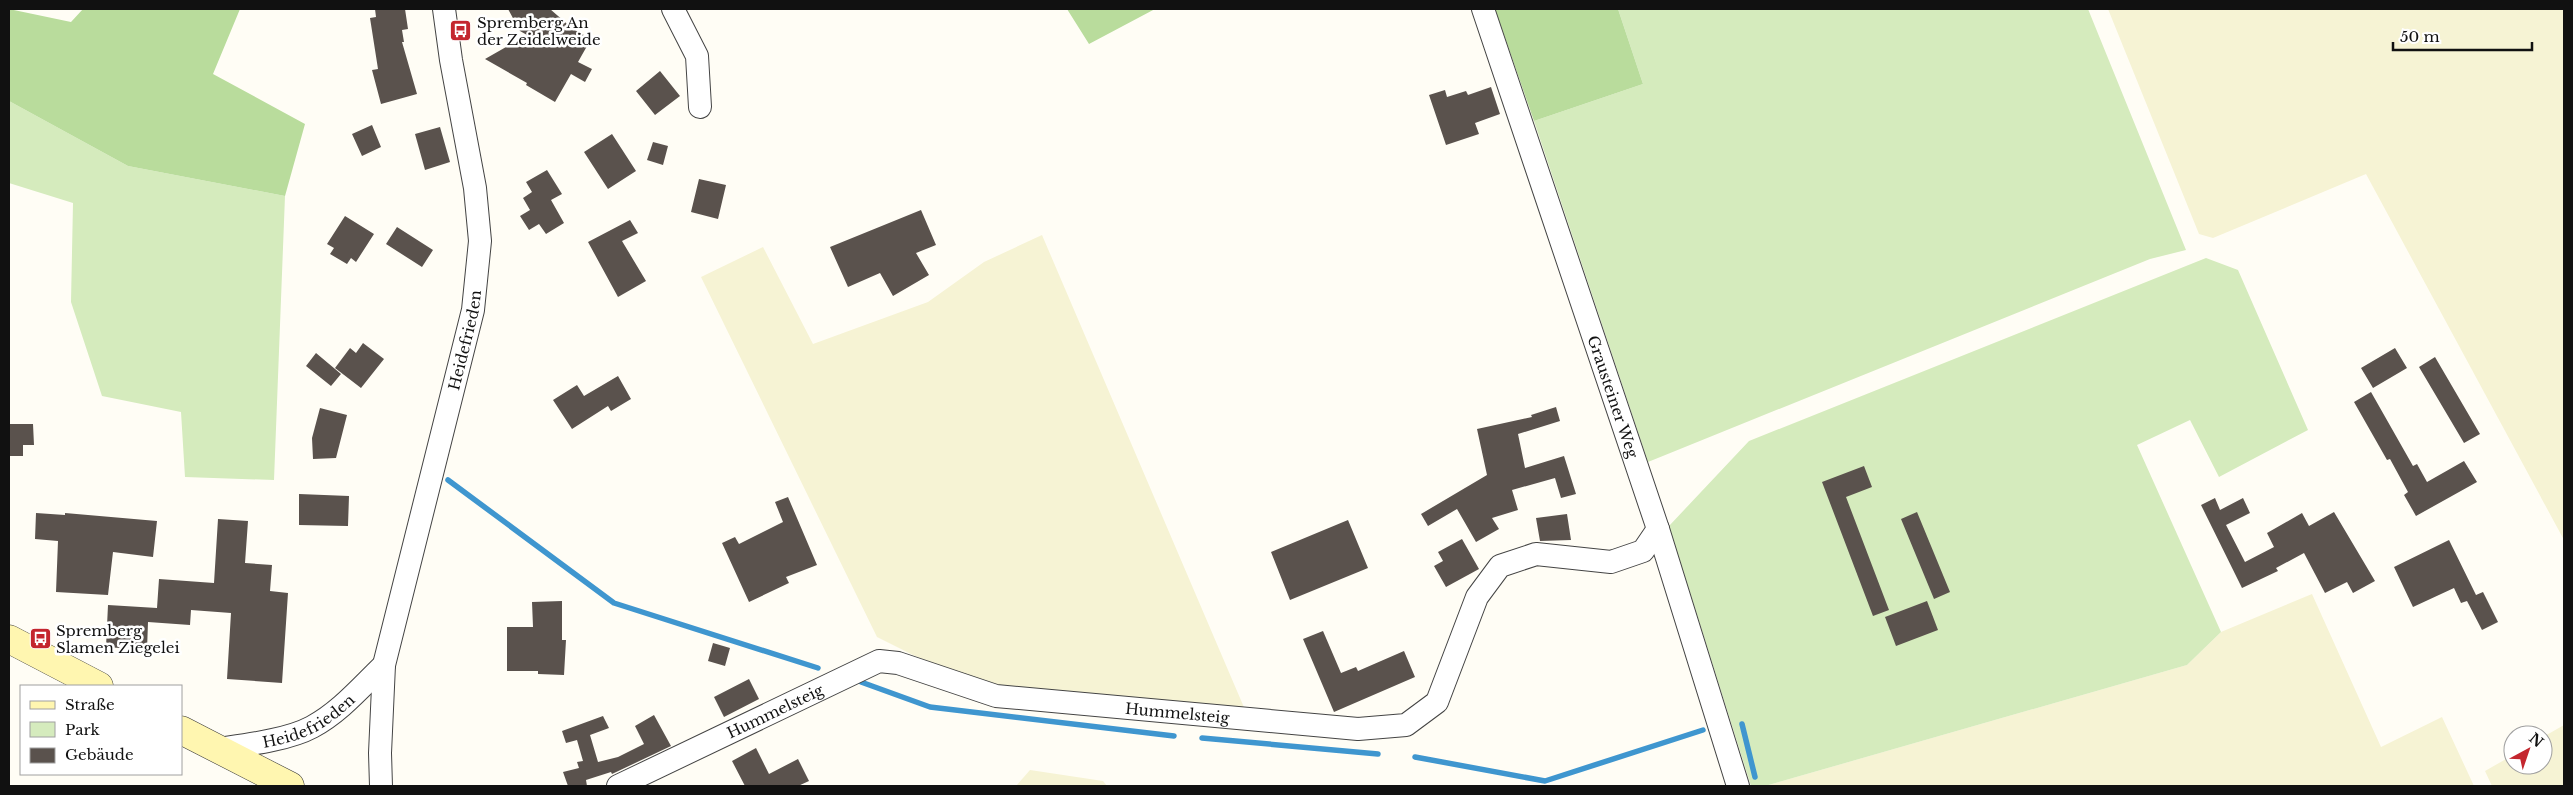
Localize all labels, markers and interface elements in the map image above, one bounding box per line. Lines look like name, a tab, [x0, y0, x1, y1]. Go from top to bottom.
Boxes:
place label: Spremberg An der Zeidelweide	[477, 13, 601, 49]
bus stop icon: Spremberg An der Zeidelweide	[449, 19, 473, 43]
scale bar	[2393, 20, 2532, 52]
text: 50 m	[2400, 27, 2440, 46]
street label: Heidefrieden	[444, 289, 484, 392]
street label: Grausteiner Weg	[1584, 333, 1643, 461]
place label: Spremberg Slamen Ziegelei	[56, 621, 180, 657]
bus stop icon: Spremberg Slamen Ziegelei	[28, 627, 52, 651]
street label: Hummelsteig	[724, 679, 827, 742]
legend	[20, 685, 182, 775]
street label: Heidefrieden	[261, 690, 358, 751]
text: Straße	[65, 695, 115, 714]
street label: Hummelsteig	[1124, 698, 1231, 727]
text: Park	[65, 720, 101, 739]
north arrow	[2503, 725, 2553, 775]
text: N	[2526, 729, 2547, 751]
text: Gebäude	[65, 745, 134, 764]

